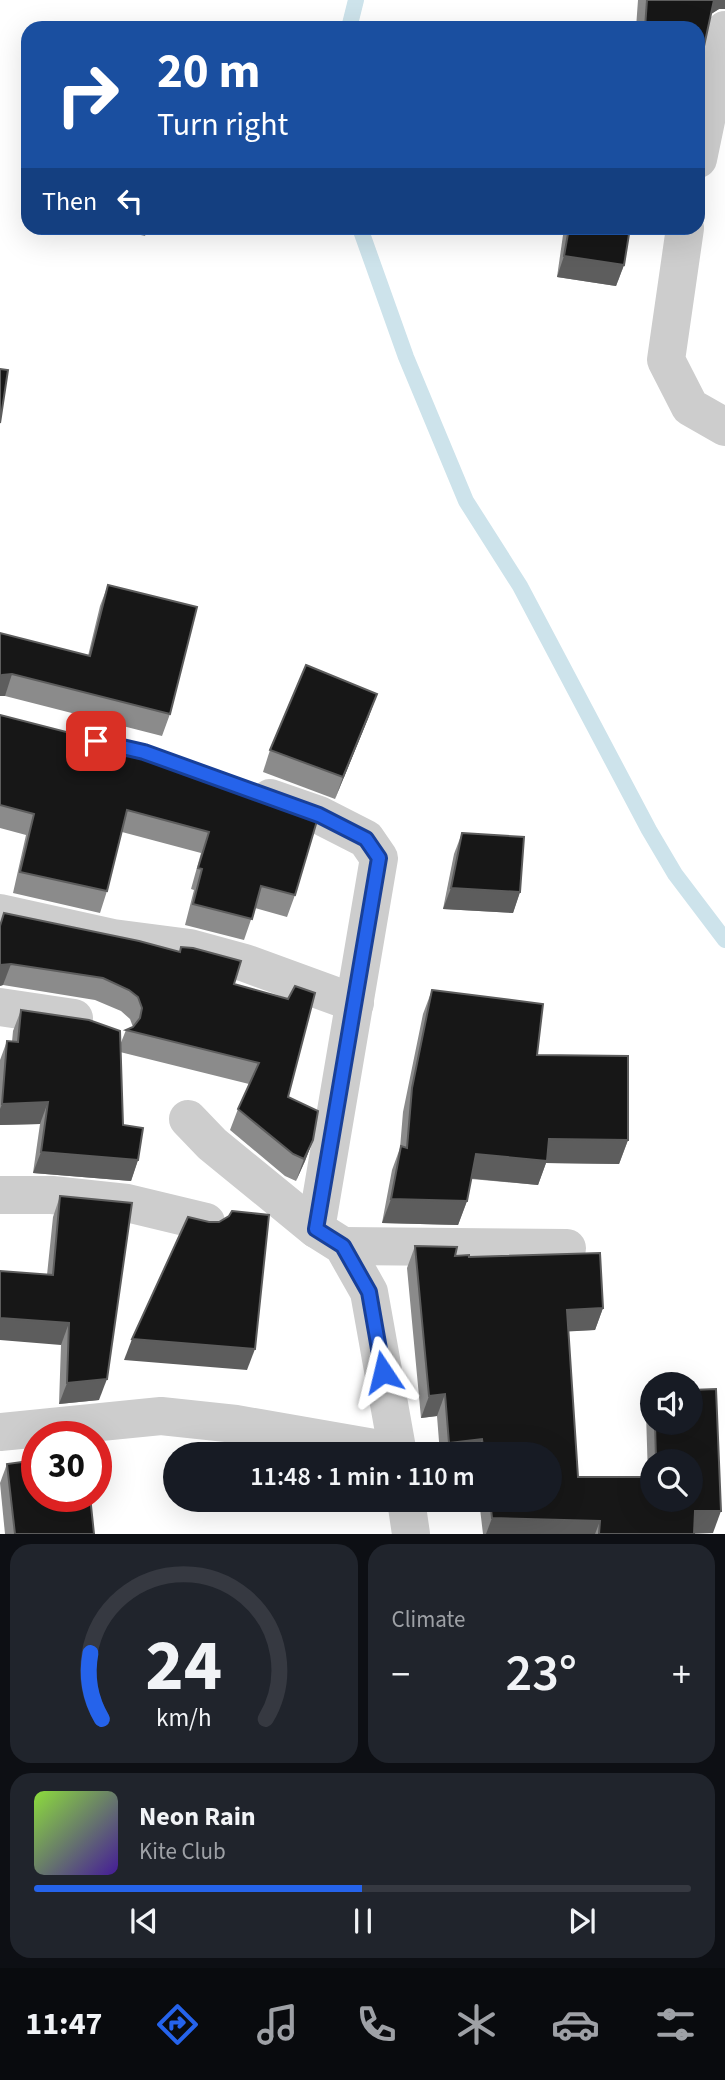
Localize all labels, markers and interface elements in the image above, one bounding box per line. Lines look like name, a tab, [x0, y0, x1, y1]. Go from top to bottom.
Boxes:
text: 20 m	[157, 37, 261, 107]
icon: right	[42, 49, 133, 140]
text: Turn right	[157, 102, 288, 148]
icon: left	[111, 182, 149, 220]
text: Then	[42, 183, 97, 220]
pin	[66, 711, 126, 771]
icon: arrive	[77, 722, 115, 760]
position arrow	[346, 1335, 420, 1409]
map controls	[640, 1372, 703, 1512]
button: sound	[640, 1372, 703, 1435]
speed limit sign: 30	[21, 1421, 112, 1512]
button: search	[640, 1449, 703, 1512]
text: 11:48 · 1 min · 110 m	[250, 1458, 475, 1495]
text: Climate	[392, 1603, 465, 1636]
text: 24	[145, 1615, 222, 1719]
text: 23°	[506, 1637, 577, 1711]
text: −	[392, 1648, 410, 1702]
text: +	[672, 1648, 691, 1702]
text: km/h	[156, 1700, 212, 1736]
text: Neon Rain	[139, 1798, 256, 1835]
text: Kite Club	[139, 1835, 226, 1868]
icon: previous	[125, 1902, 163, 1940]
icon: pause	[344, 1902, 382, 1940]
icon: next	[563, 1902, 601, 1940]
icon: directions	[153, 2000, 202, 2049]
icon: music	[253, 2000, 302, 2049]
icon: phone	[352, 2000, 401, 2049]
icon: climate	[452, 2000, 501, 2049]
icon: car	[551, 2000, 600, 2049]
icon: filters	[651, 2000, 700, 2049]
text: 11:47	[25, 2001, 102, 2047]

